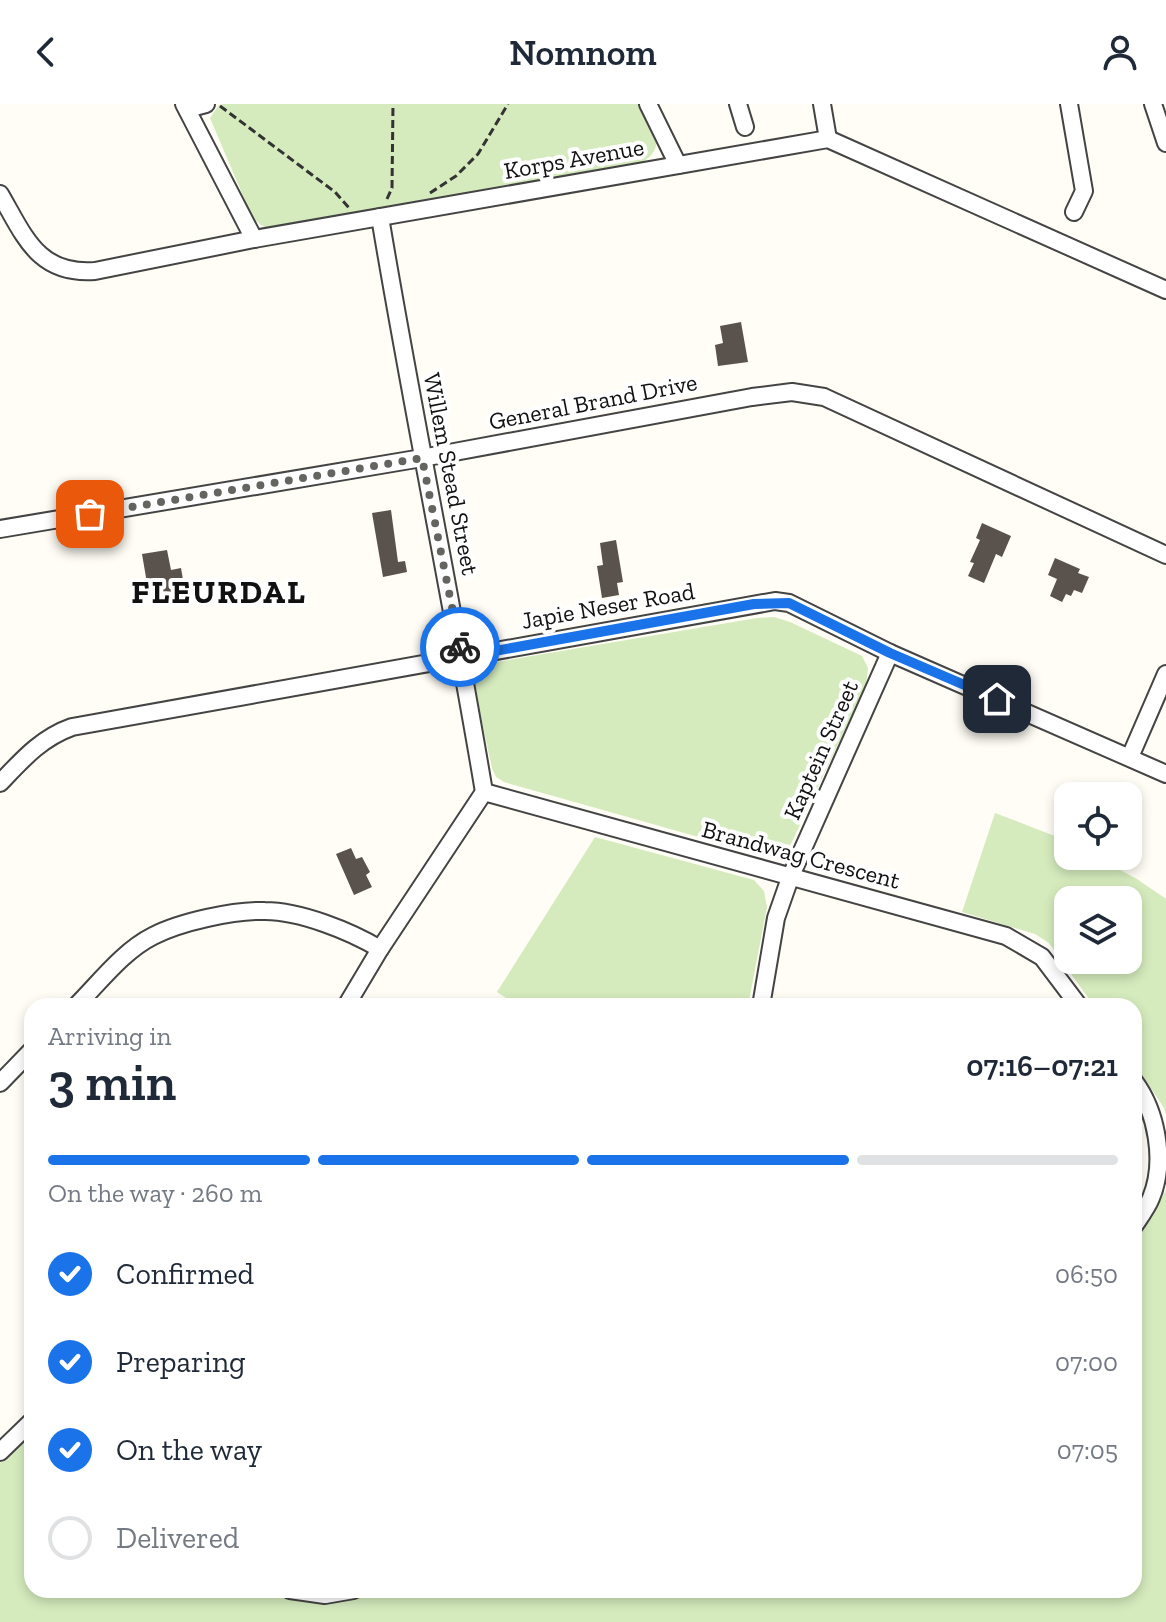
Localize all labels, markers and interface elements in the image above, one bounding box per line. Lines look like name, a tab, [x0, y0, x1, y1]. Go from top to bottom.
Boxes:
icon: back	[24, 30, 68, 74]
icon: person	[1098, 30, 1142, 74]
text: Nomnom	[509, 31, 657, 74]
street label: Korps Avenue	[502, 132, 646, 185]
street label: General Brand Drive	[486, 367, 699, 436]
street label: Willem Stead Street	[418, 370, 485, 578]
pin	[56, 480, 124, 548]
icon: bag	[68, 492, 112, 536]
district label: FLEURDAL	[131, 573, 307, 611]
street label: Japie Neser Road	[519, 576, 697, 635]
courier	[420, 607, 500, 687]
icon: bike	[438, 625, 482, 669]
pin	[963, 665, 1031, 733]
street label: Kaptein Street	[777, 676, 864, 824]
icon: home	[975, 677, 1019, 721]
map controls	[1054, 782, 1142, 974]
button: locate	[1054, 782, 1142, 870]
street label: Brandwag Crescent	[699, 814, 903, 895]
button: layers	[1054, 886, 1142, 974]
text: Arriving in	[48, 1020, 171, 1052]
text: 07:16–07:21	[966, 1048, 1118, 1084]
text: 3 min	[48, 1051, 176, 1113]
text: On the way · 260 m	[48, 1177, 262, 1209]
icon: check	[48, 1252, 92, 1296]
text: Confirmed	[116, 1256, 254, 1292]
text: 06:50	[1055, 1258, 1118, 1290]
icon: check	[48, 1340, 92, 1384]
text: Preparing	[116, 1344, 246, 1380]
text: 07:00	[1055, 1346, 1118, 1378]
icon: check	[48, 1428, 92, 1472]
text: On the way	[116, 1432, 262, 1468]
text: 07:05	[1057, 1434, 1118, 1466]
text: Delivered	[116, 1520, 239, 1556]

